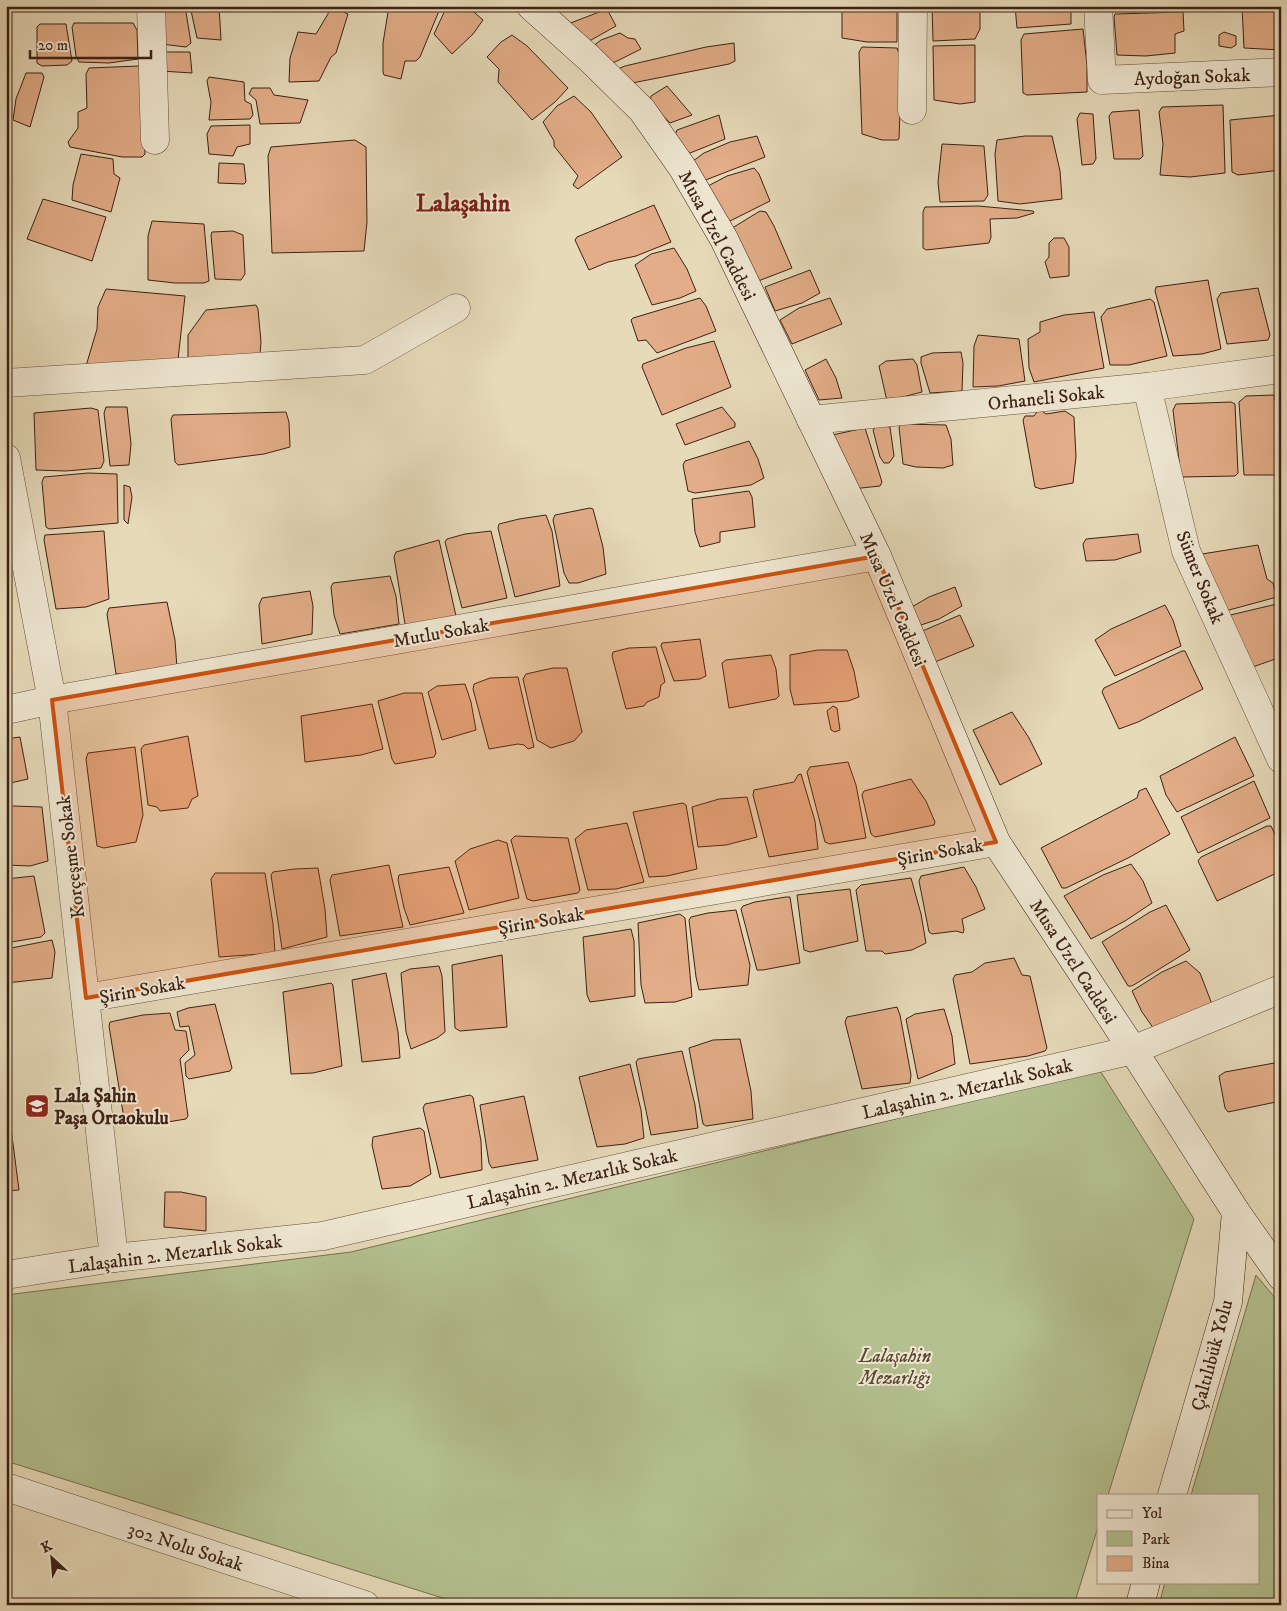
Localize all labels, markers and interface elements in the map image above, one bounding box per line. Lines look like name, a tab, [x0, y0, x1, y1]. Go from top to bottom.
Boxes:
scale bar	[30, 28, 151, 60]
text: 20 m	[38, 36, 68, 55]
street label: Aydoğan Sokak	[1133, 64, 1251, 91]
street label: Musa Uzel Caddesi	[673, 167, 761, 305]
district label: Lalaşahin	[416, 189, 511, 219]
street label: Orhaneli Sokak	[987, 381, 1106, 416]
street label: Sümer Sokak	[1171, 528, 1229, 628]
street label: Musa Uzel Caddesi	[854, 529, 931, 670]
street label: Mutlu Sokak	[391, 614, 492, 653]
street label: Korçeşme Sokak	[52, 793, 90, 920]
street label: Şirin Sokak	[895, 834, 986, 871]
street label: Musa Uzel Caddesi	[1024, 895, 1122, 1028]
street label: Şirin Sokak	[496, 903, 587, 940]
street label: Şirin Sokak	[97, 972, 188, 1009]
street label: Lalaşahin 2. Mezarlık Sokak	[860, 1054, 1075, 1125]
place label: Lala Şahin Paşa Ortaokulu	[54, 1085, 169, 1130]
school or university icon: Lala Şahin Paşa Ortaokulu	[24, 1093, 50, 1119]
street label: Lalaşahin 2. Mezarlık Sokak	[465, 1144, 680, 1215]
street label: Lalaşahin 2. Mezarlık Sokak	[67, 1230, 284, 1279]
street label: Çaltılıbük Yolu	[1187, 1297, 1238, 1414]
park label: Lalaşahin Mezarlığı	[858, 1345, 931, 1390]
legend	[1097, 1494, 1260, 1584]
text: Yol	[1142, 1504, 1163, 1523]
street label: 302 Nolu Sokak	[125, 1518, 247, 1577]
text: Park	[1142, 1530, 1171, 1549]
north arrow	[28, 1534, 78, 1584]
text: K	[38, 1536, 56, 1557]
text: Bina	[1142, 1554, 1170, 1573]

